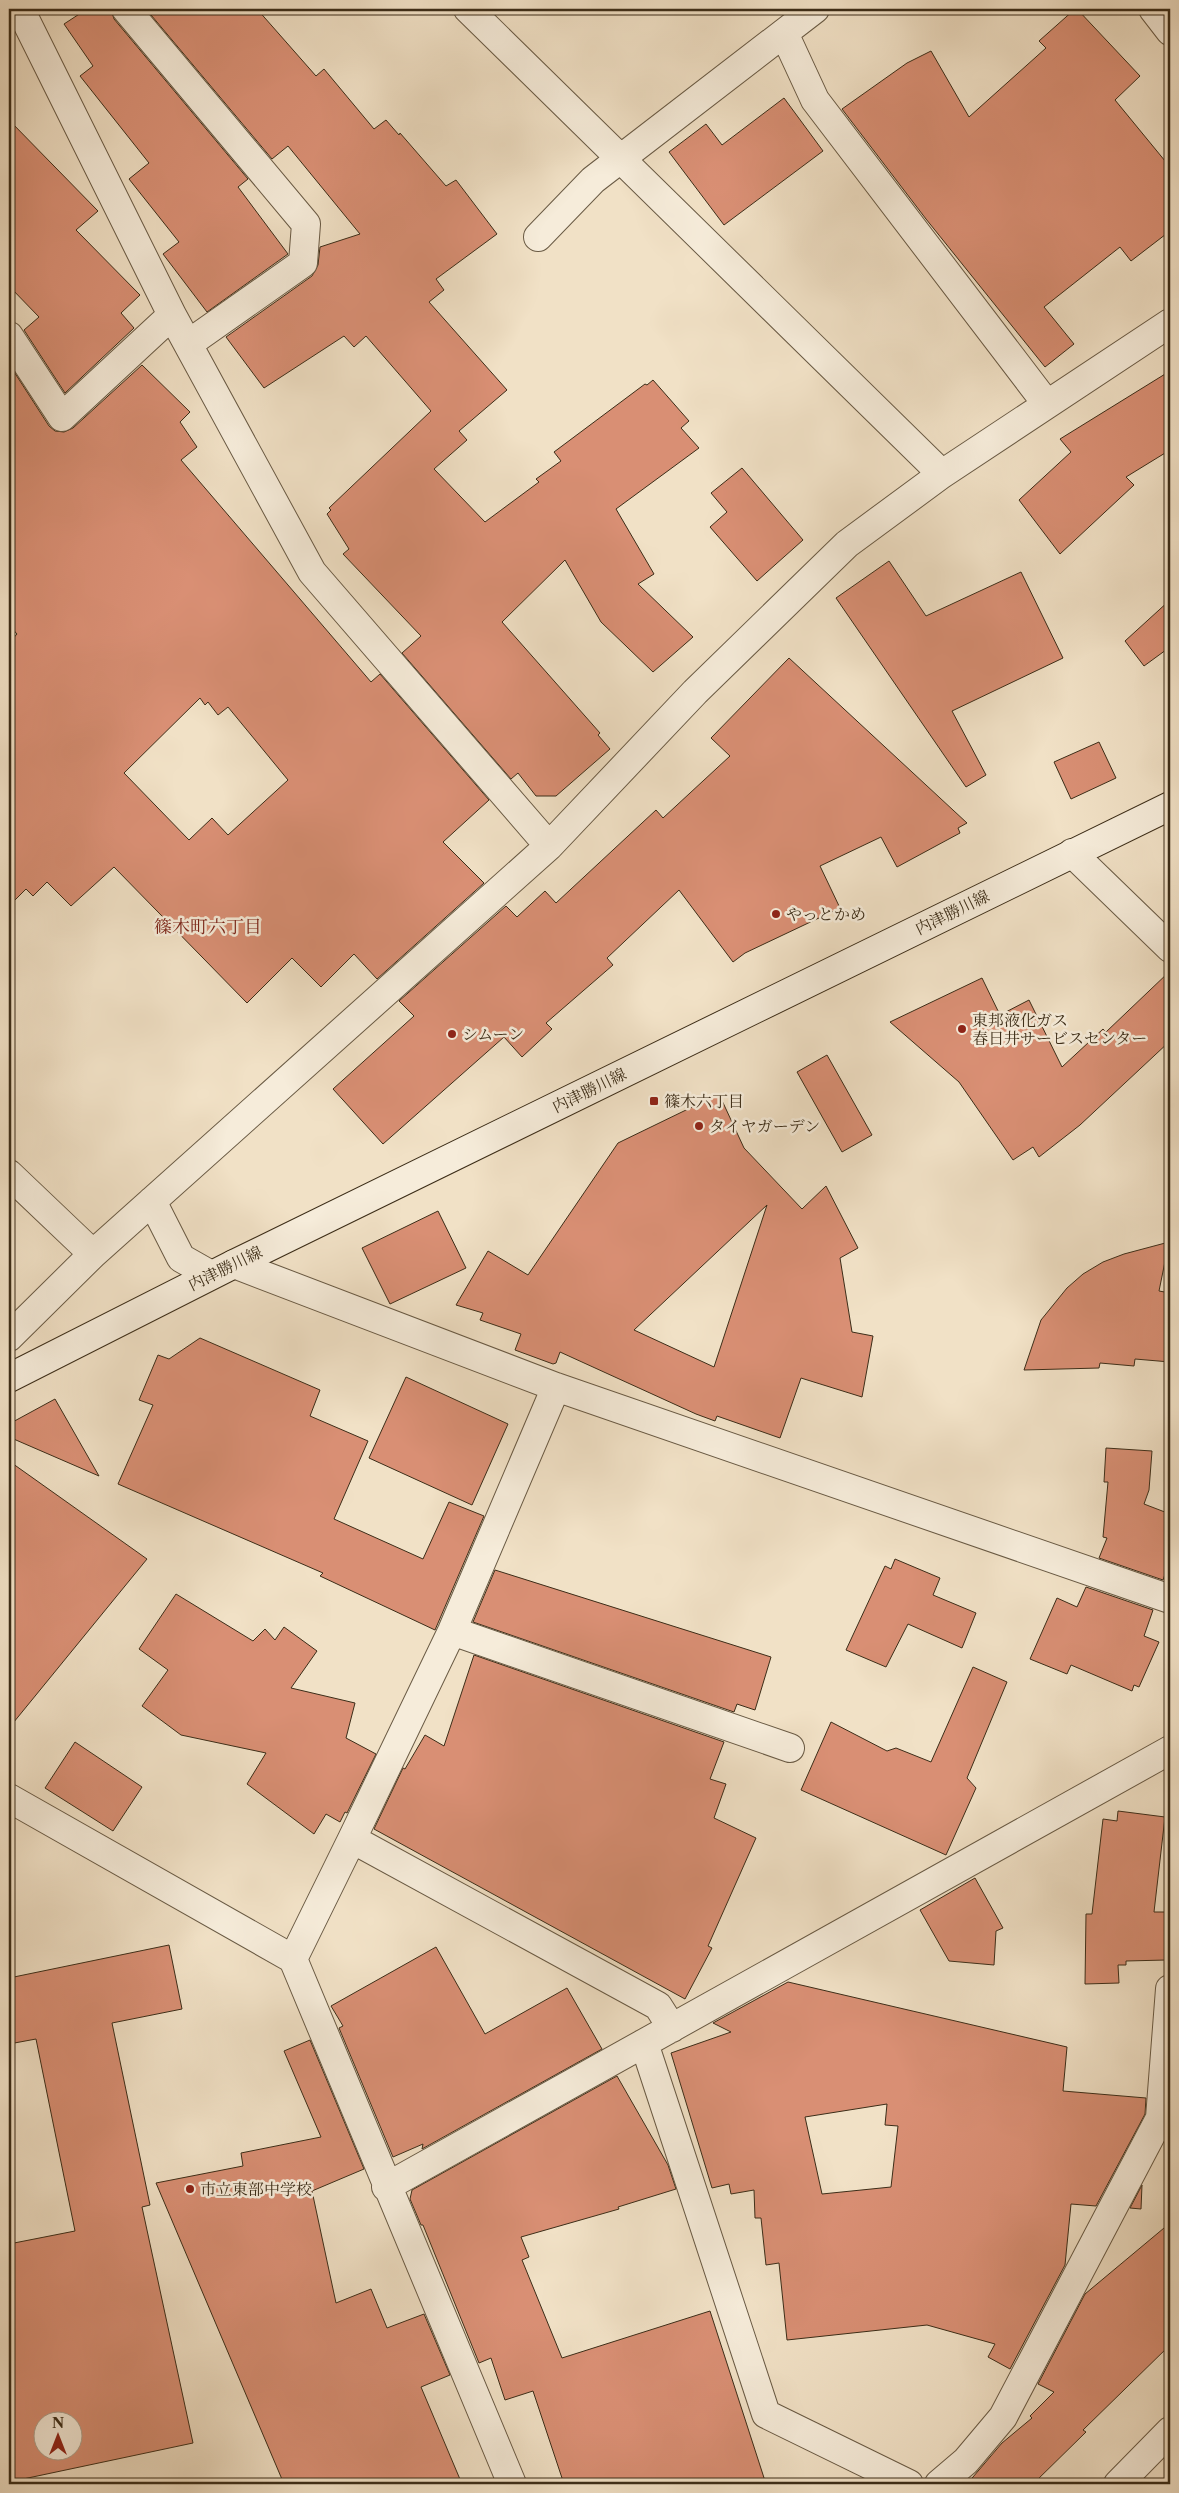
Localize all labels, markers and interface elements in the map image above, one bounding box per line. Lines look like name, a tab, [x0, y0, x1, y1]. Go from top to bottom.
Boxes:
street label: 内津勝川線	[912, 885, 992, 939]
place label: やっとかめ	[786, 904, 866, 924]
marker: やっとかめ	[770, 908, 782, 920]
district label: 篠木町六丁目	[154, 916, 262, 938]
place label: 東邦液化ガス 春日井サービスセンター	[972, 1010, 1147, 1048]
marker: 東邦液化ガス 春日井サービスセンター	[956, 1023, 968, 1035]
place label: シムーン	[462, 1024, 524, 1044]
marker: シムーン	[446, 1028, 458, 1040]
street label: 内津勝川線	[549, 1063, 629, 1117]
place label: 篠木六丁目	[664, 1091, 744, 1111]
marker: 篠木六丁目	[648, 1095, 660, 1107]
place label: タイヤガーデン	[709, 1116, 820, 1136]
marker: タイヤガーデン	[693, 1120, 705, 1132]
street label: 内津勝川線	[185, 1241, 265, 1295]
place label: 市立東部中学校	[200, 2179, 312, 2199]
marker: 市立東部中学校	[184, 2183, 196, 2195]
north arrow	[32, 2410, 82, 2460]
text: N	[52, 2414, 64, 2432]

